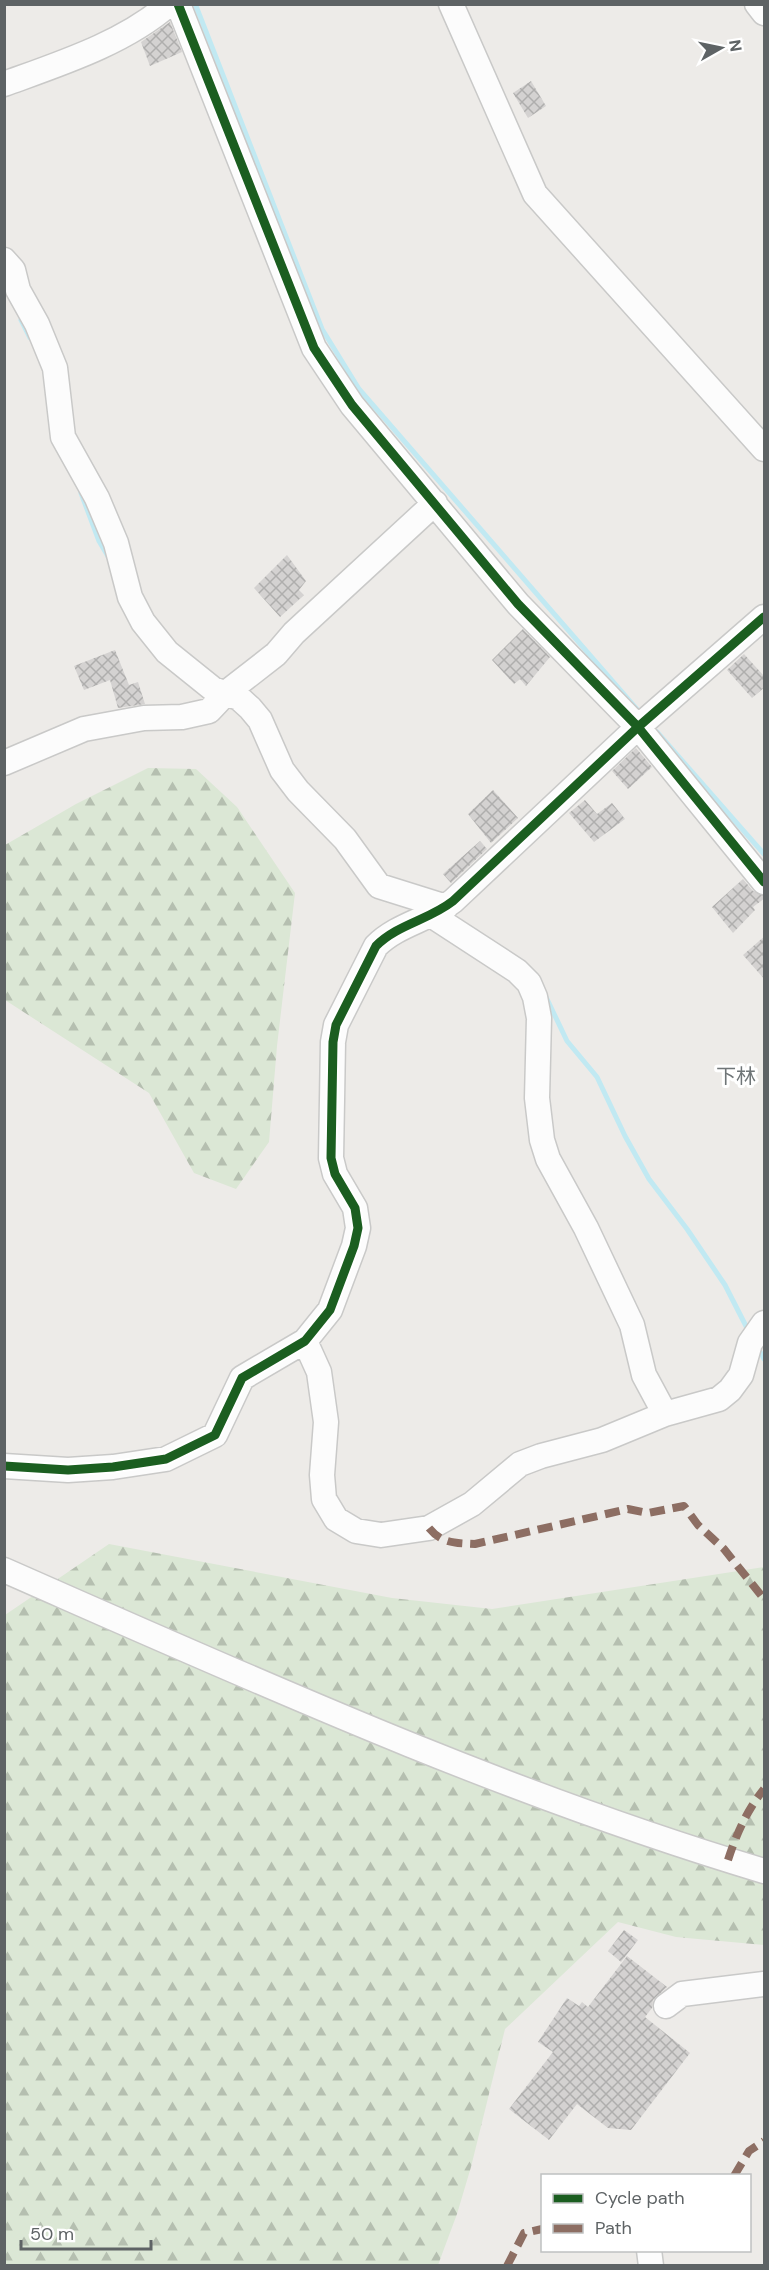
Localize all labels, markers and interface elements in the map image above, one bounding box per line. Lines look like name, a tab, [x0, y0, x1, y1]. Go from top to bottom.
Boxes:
north arrow	[691, 18, 751, 78]
text: N	[724, 38, 747, 53]
district label: 下林	[716, 1063, 756, 1089]
legend	[541, 2174, 751, 2252]
text: Cycle path	[595, 2186, 685, 2210]
scale bar	[21, 2213, 152, 2251]
text: Path	[595, 2216, 632, 2240]
text: 50 m	[30, 2222, 74, 2246]

